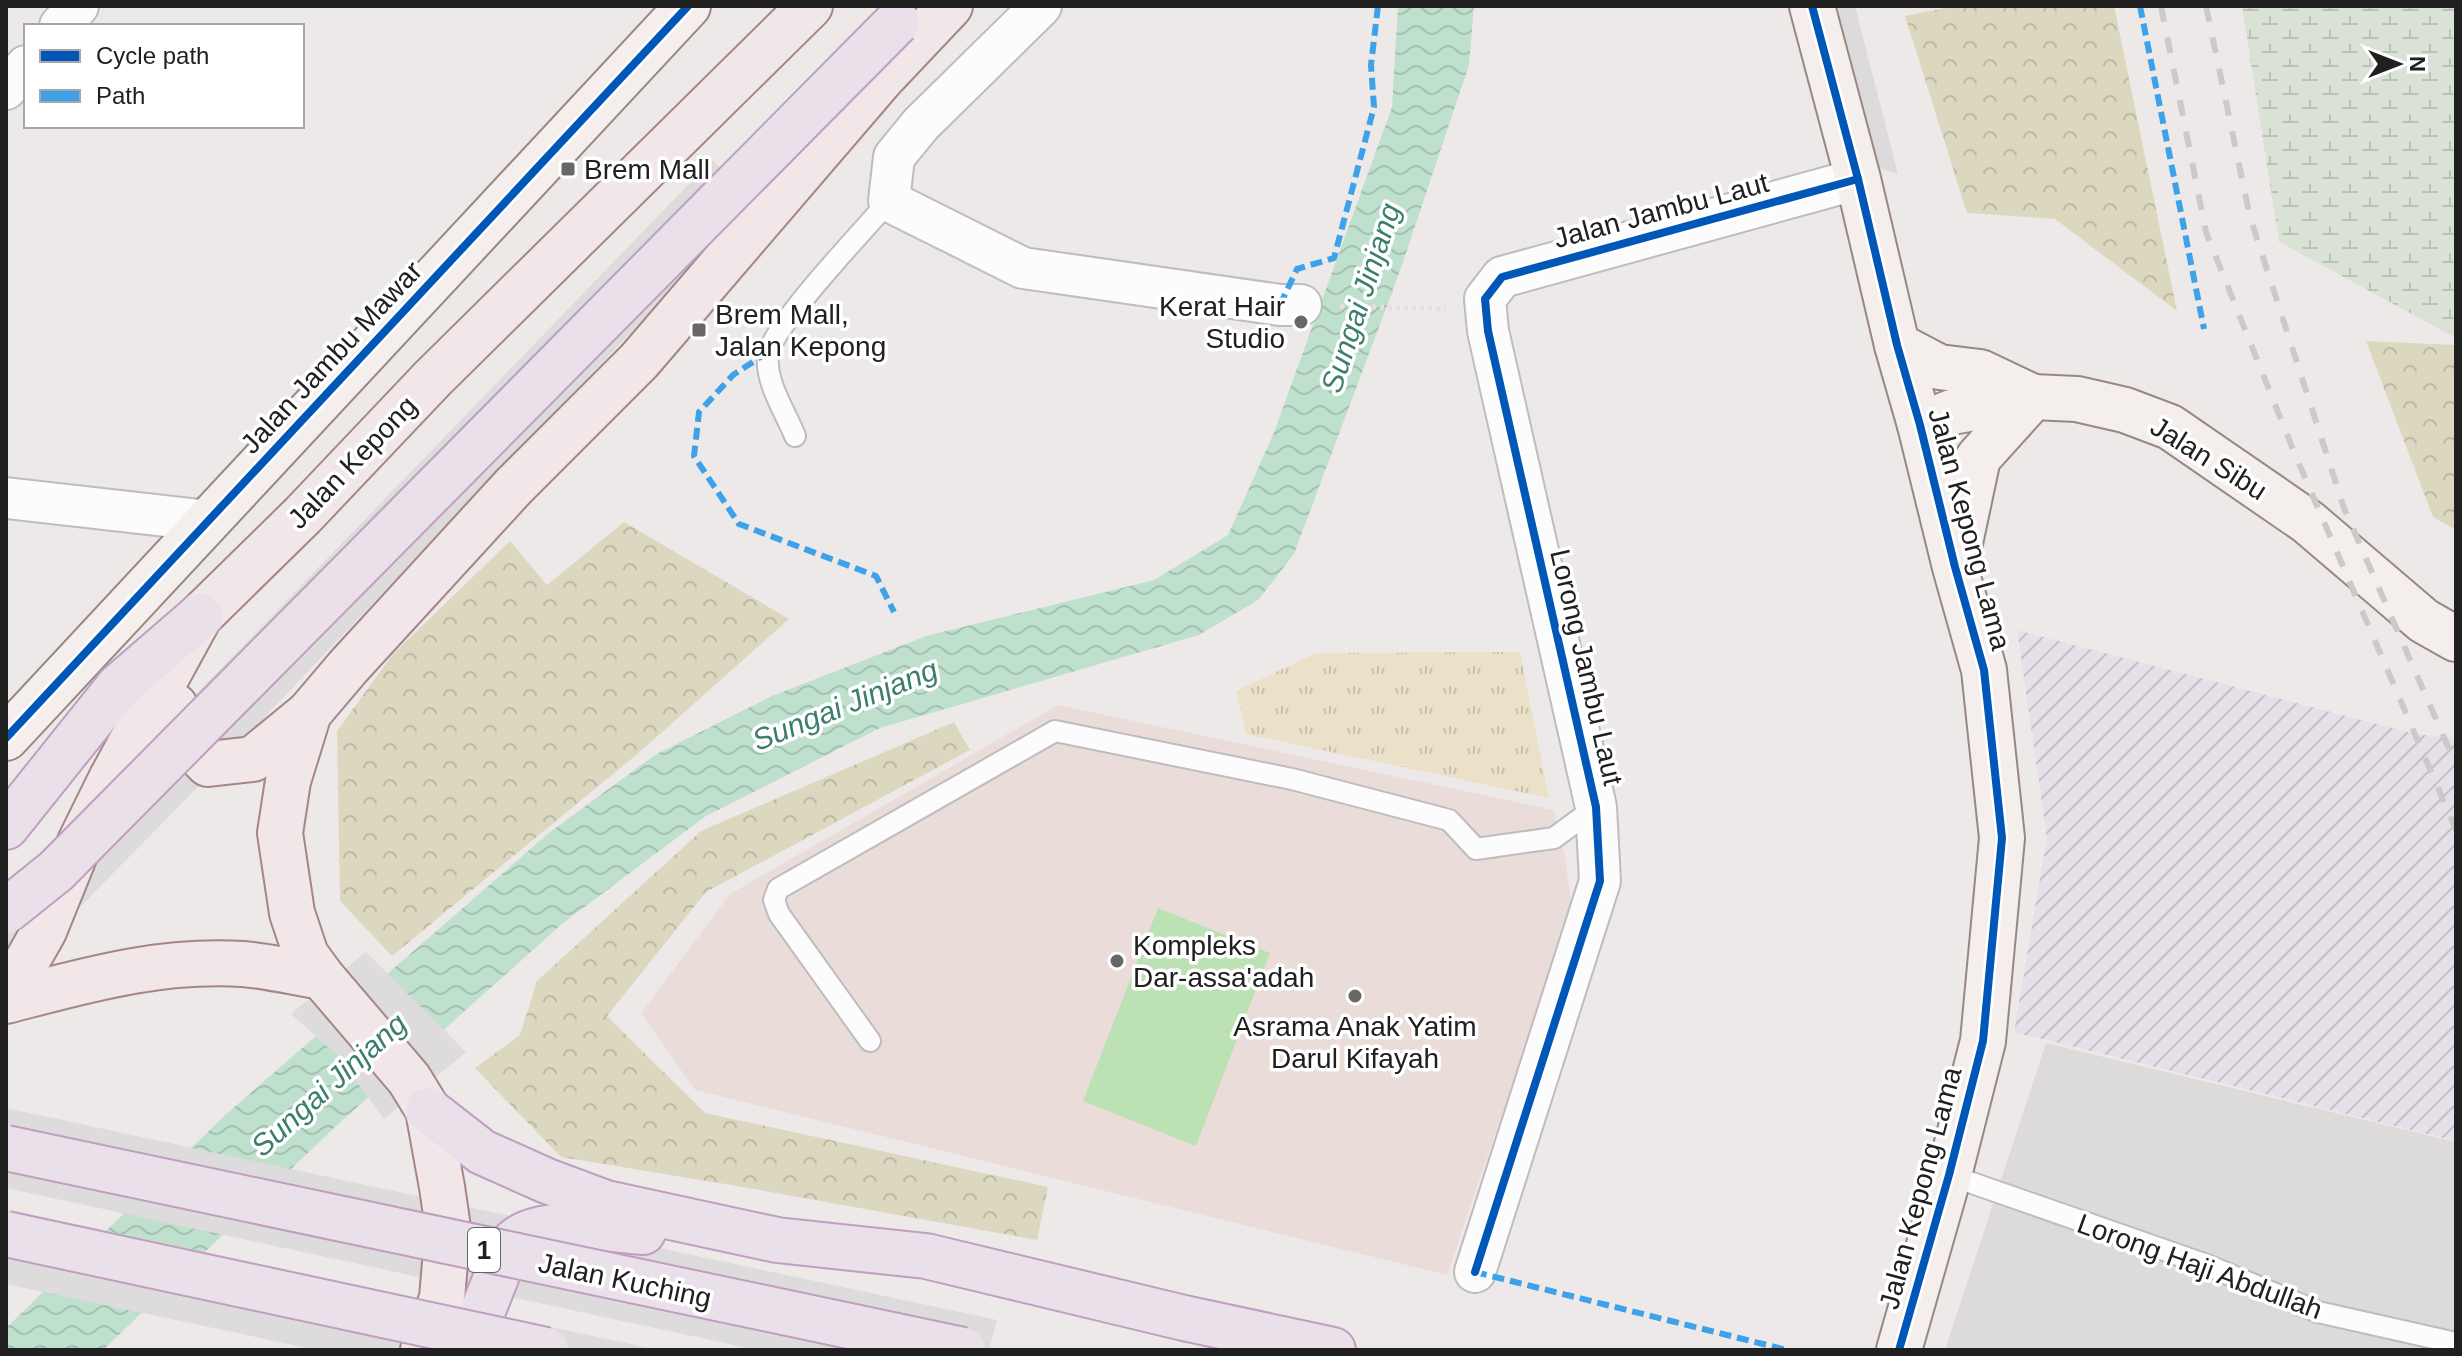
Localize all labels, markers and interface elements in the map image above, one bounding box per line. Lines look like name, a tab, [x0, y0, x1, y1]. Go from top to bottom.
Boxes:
legend	[24, 24, 304, 128]
north arrow	[2358, 24, 2438, 104]
text: Cycle path	[96, 42, 209, 69]
text: N	[2405, 56, 2430, 72]
text: Path	[96, 82, 145, 109]
place label: Brem Mall	[584, 154, 710, 185]
marker: Brem Mall	[559, 160, 577, 178]
street label: Jalan Jambu Laut	[1550, 167, 1772, 254]
water label: Sungai Jinjang	[1314, 199, 1407, 397]
street label: Jalan Jambu Mawar	[235, 255, 428, 460]
place label: Kerat Hair Studio	[1159, 291, 1285, 354]
place label: Brem Mall, Jalan Kepong	[715, 299, 886, 362]
marker: Kerat Hair Studio	[1292, 313, 1310, 331]
marker: Brem Mall, Jalan Kepong	[690, 321, 708, 339]
street label: Jalan Kepong	[282, 390, 423, 535]
street label: Jalan Kepong Lama	[1922, 405, 2017, 654]
street label: Jalan Sibu	[2145, 411, 2272, 506]
street label: Lorong Jambu Laut	[1544, 546, 1629, 788]
water label: Sungai Jinjang	[747, 652, 943, 757]
place label: Kompleks Dar-assa'adah	[1133, 930, 1314, 993]
marker: Kompleks Dar-assa'adah	[1108, 952, 1126, 970]
marker: Asrama Anak Yatim Darul Kifayah	[1346, 987, 1364, 1005]
water label: Sungai Jinjang	[244, 1006, 413, 1163]
place label: Asrama Anak Yatim Darul Kifayah	[1233, 1011, 1477, 1074]
street label: Jalan Kepong Lama	[1873, 1063, 1968, 1312]
street label: Lorong Haji Abdullah	[2073, 1208, 2327, 1325]
road number: 1	[468, 1228, 500, 1272]
street label: Jalan Kuching	[536, 1247, 714, 1314]

